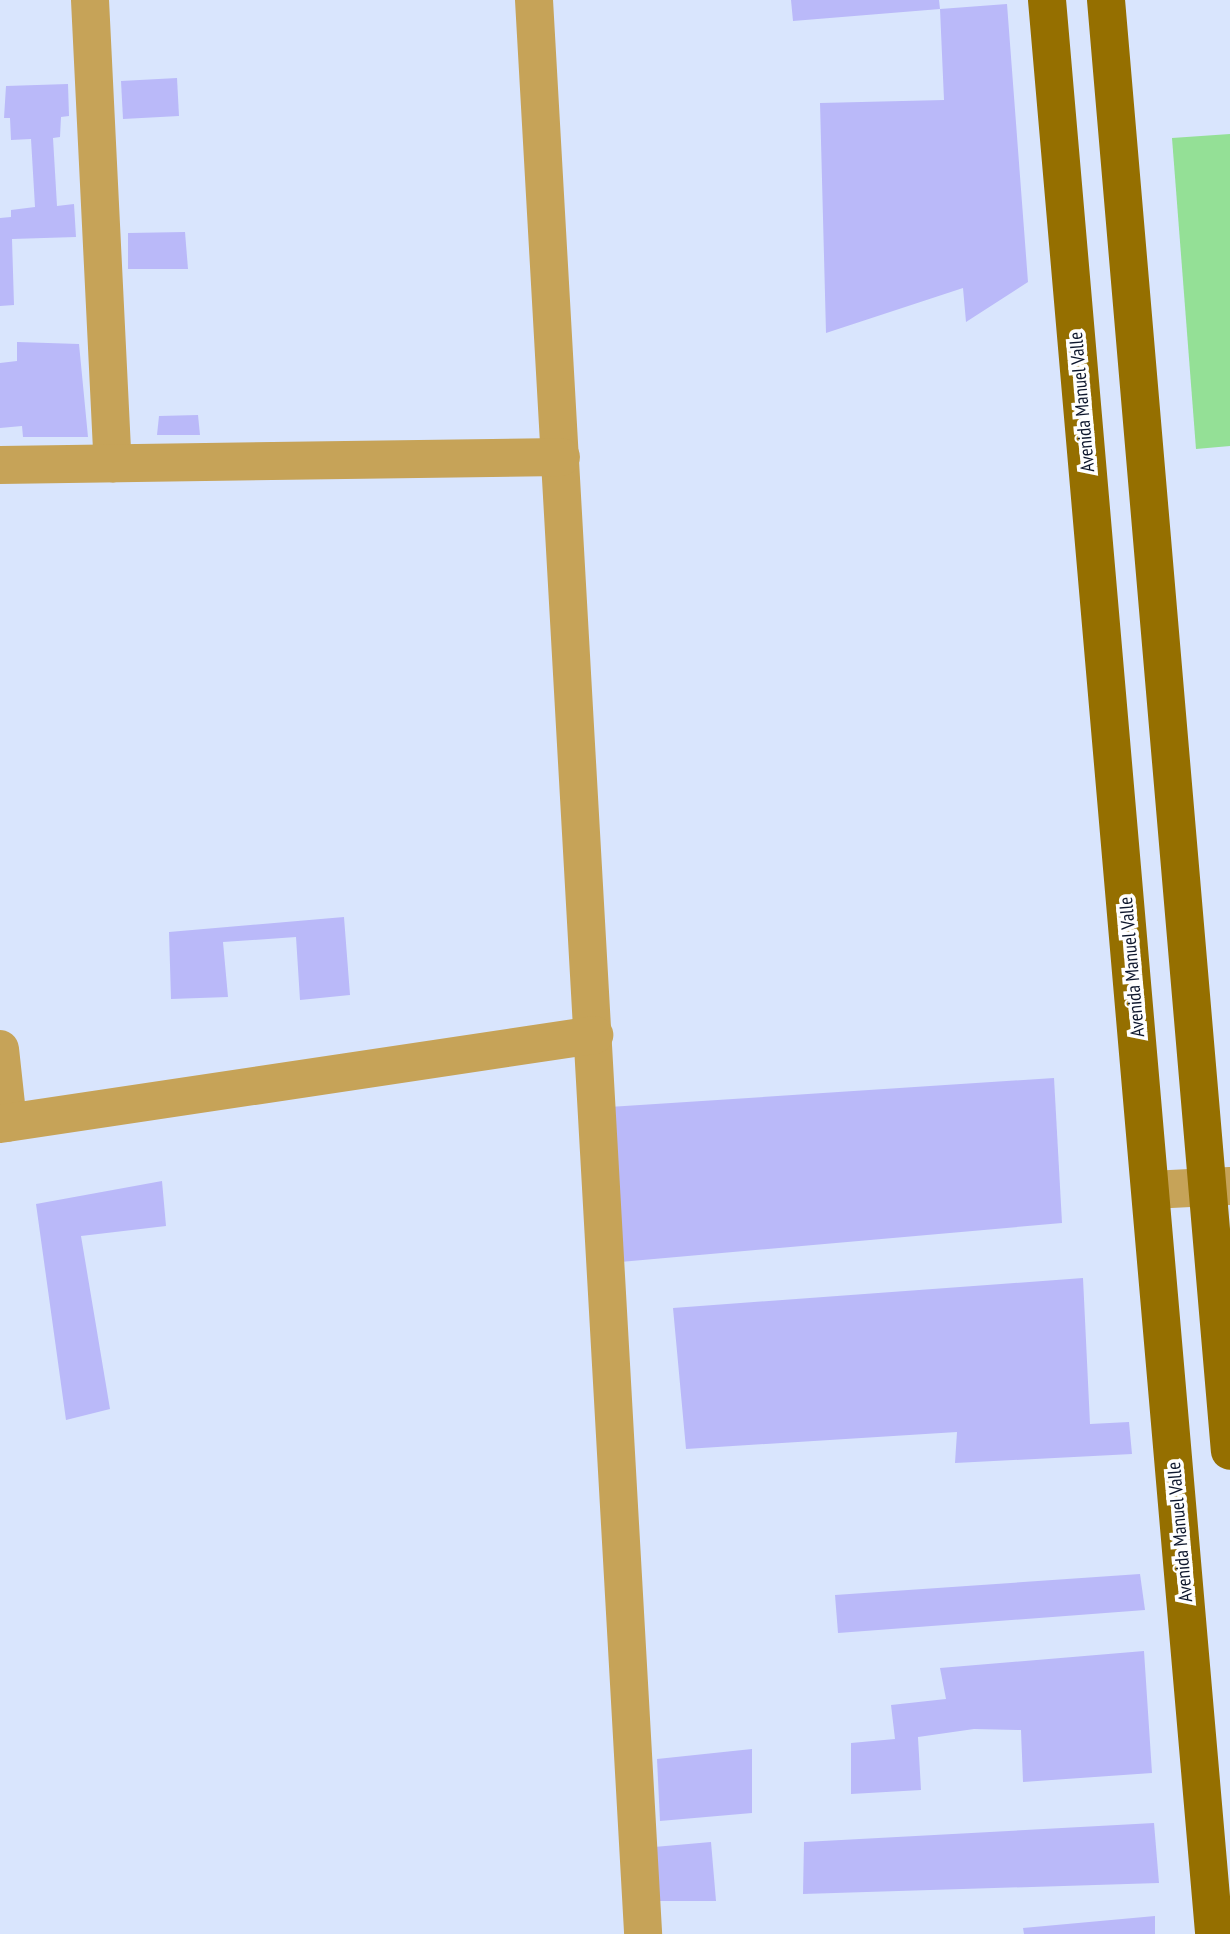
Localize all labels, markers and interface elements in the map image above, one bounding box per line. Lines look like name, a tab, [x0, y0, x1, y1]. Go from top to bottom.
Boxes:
street label: Avenida Manuel Valle	[1065, 331, 1099, 473]
street label: Avenida Manuel Valle	[1115, 896, 1149, 1038]
street label: Avenida Manuel Valle	[1163, 1461, 1197, 1603]

